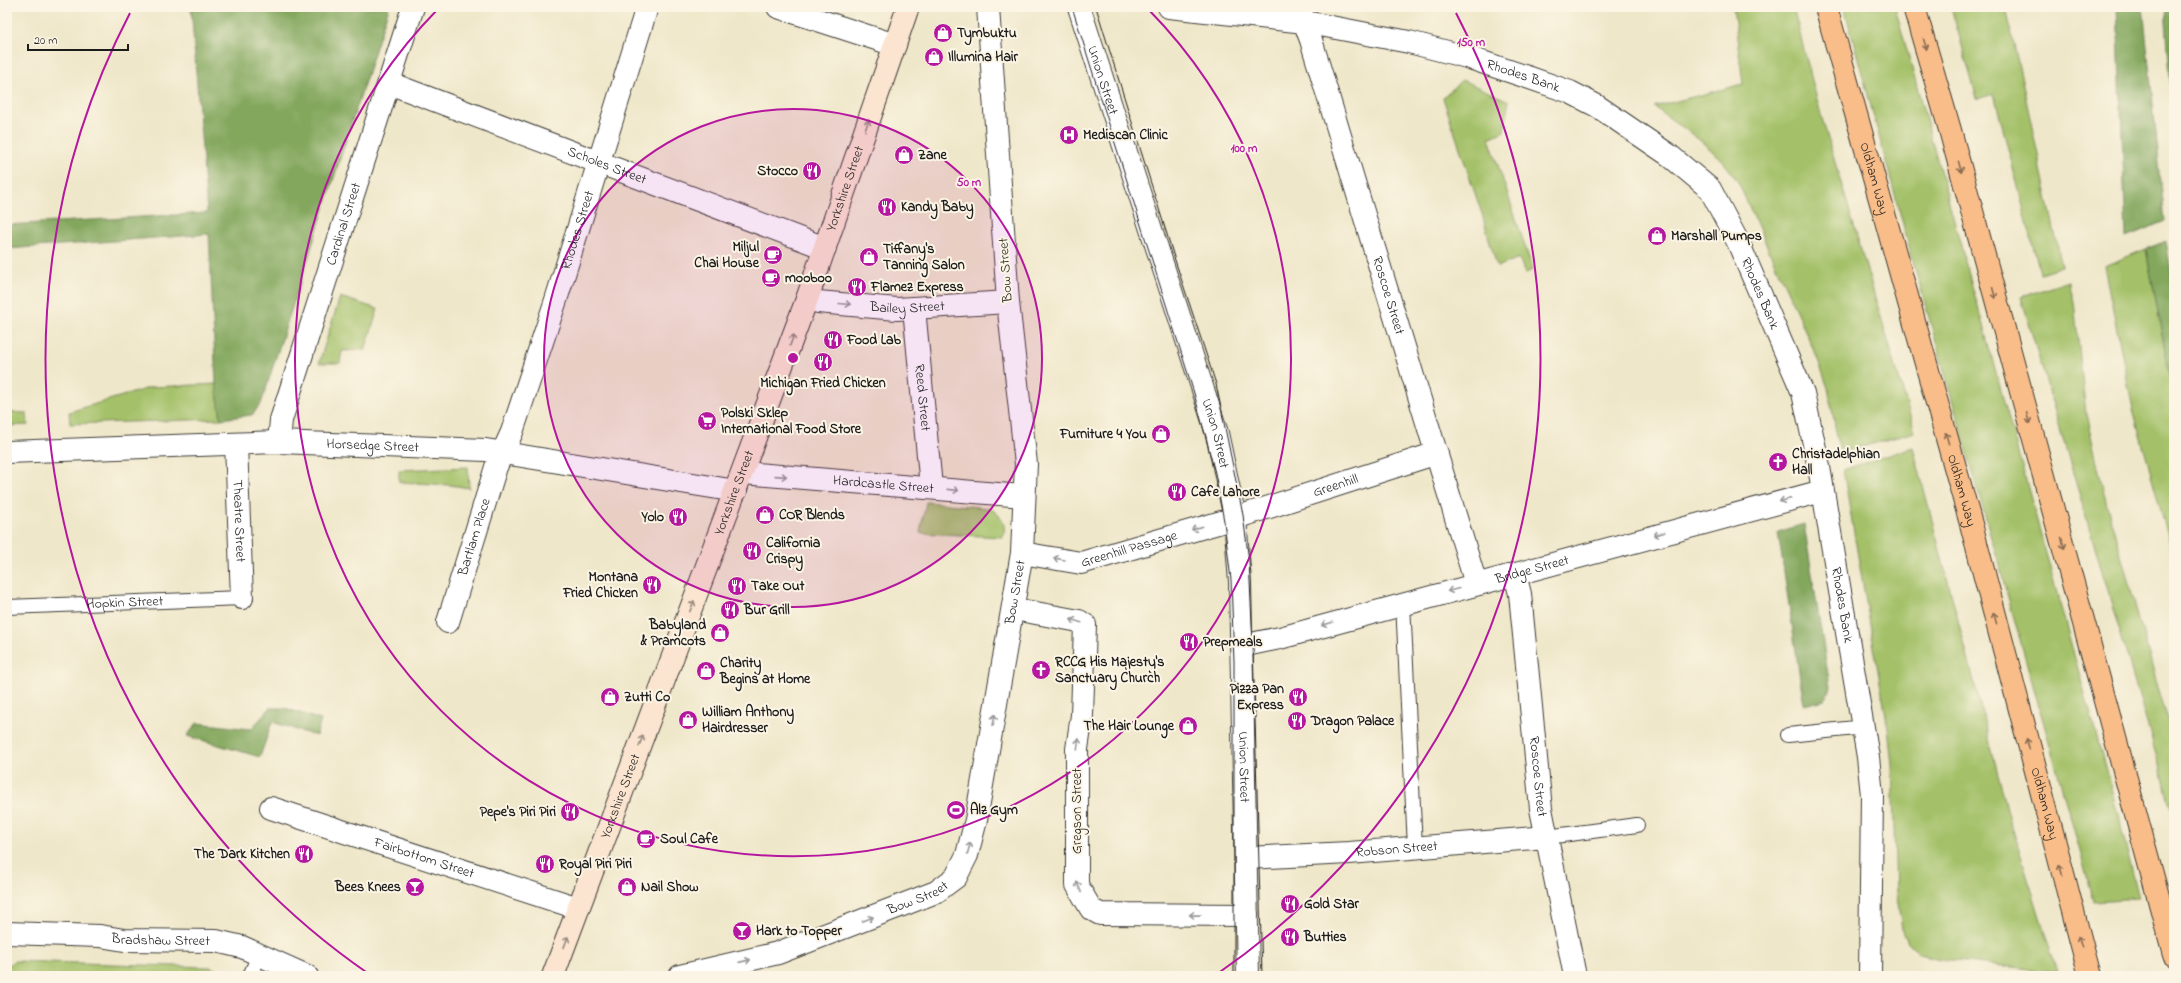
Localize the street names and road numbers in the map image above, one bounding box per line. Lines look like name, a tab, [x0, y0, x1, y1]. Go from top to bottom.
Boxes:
street label: Union Street	[1082, 43, 1124, 118]
street label: Rhodes Bank	[1484, 54, 1564, 99]
street label: Oldham Way	[1854, 140, 1894, 217]
street label: Scholes Street	[564, 141, 650, 190]
street label: Yorkshire Street	[821, 142, 870, 234]
street label: Cardinal Street	[321, 180, 367, 268]
street label: Rhodes Street	[556, 188, 600, 272]
street label: Bow Street	[993, 237, 1019, 304]
street label: Roscoe Street	[1367, 254, 1410, 338]
street label: Rhodes Bank	[1735, 254, 1785, 333]
street label: Bailey Street	[868, 296, 946, 320]
street label: Reed Street	[909, 363, 936, 432]
street label: Union Street	[1196, 396, 1235, 471]
street label: Horsedge Street	[326, 433, 420, 458]
street label: Yorkshire Street	[709, 447, 760, 539]
street label: Oldham Way	[1941, 452, 1982, 529]
street label: Greenhill	[1310, 468, 1361, 503]
street label: Hardcastle Street	[832, 470, 935, 499]
street label: Theatre Street	[227, 479, 251, 563]
street label: Bartlam Place	[452, 495, 496, 579]
street label: Greenhill Passage	[1079, 525, 1180, 573]
street label: Bridge Street	[1492, 550, 1572, 590]
street label: Bow Street	[999, 558, 1031, 627]
street label: Rhodes Bank	[1826, 565, 1859, 645]
street label: Hopkin Street	[86, 591, 164, 614]
street label: Union Street	[1233, 731, 1255, 803]
street label: Roscoe Street	[1523, 735, 1553, 819]
street label: Yorkshire Street	[595, 750, 646, 842]
street label: Oldham Way	[2025, 765, 2064, 843]
street label: Gregson Street	[1067, 768, 1089, 854]
street label: Fairbottom Street	[370, 831, 477, 884]
street label: Robson Street	[1355, 835, 1439, 863]
street label: Bow Street	[883, 875, 953, 921]
street label: Bradshaw Street	[109, 927, 210, 951]

